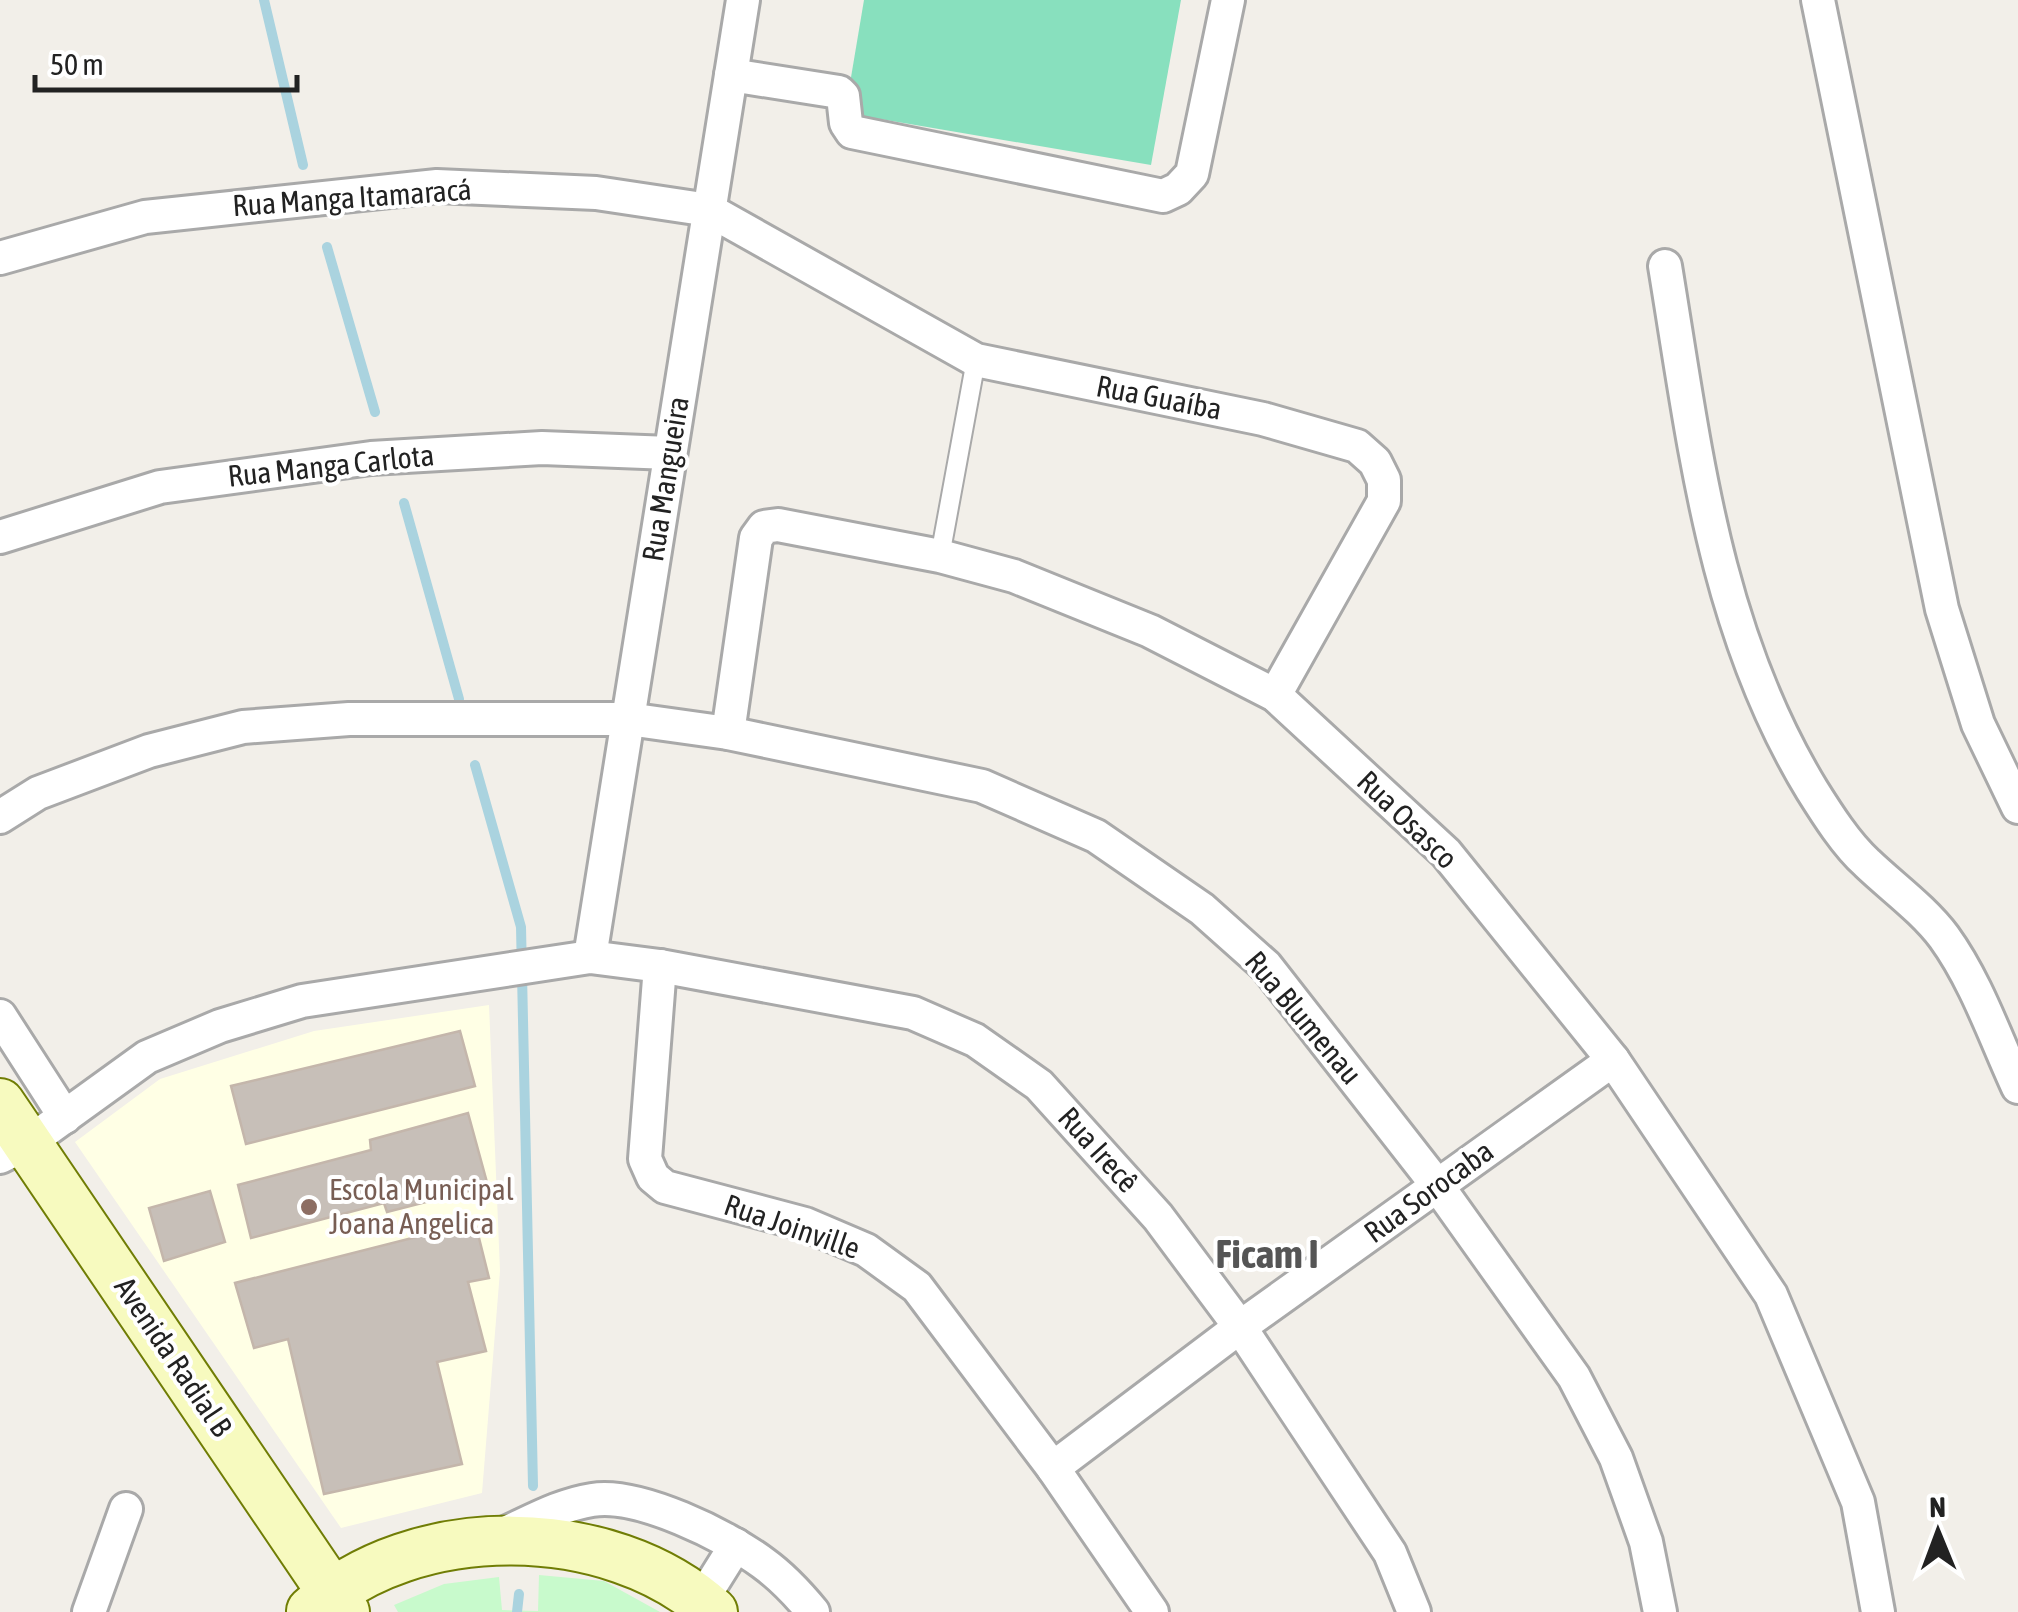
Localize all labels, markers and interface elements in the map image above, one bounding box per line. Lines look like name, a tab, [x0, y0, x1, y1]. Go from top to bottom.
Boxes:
scale bar	[35, 30, 298, 92]
text: 50 m	[50, 47, 104, 81]
street label: Rua Manga Itamaracá	[231, 172, 473, 222]
street label: Rua Guaíba	[1094, 368, 1225, 426]
street label: Rua Mangueira	[635, 394, 695, 564]
street label: Rua Manga Carlota	[226, 437, 436, 493]
street label: Rua Osasco	[1351, 763, 1465, 875]
street label: Rua Blumenau	[1239, 944, 1369, 1090]
street label: Rua Irecê	[1052, 1100, 1146, 1199]
street label: Rua Sorocaba	[1358, 1133, 1499, 1249]
place label: Escola Municipal Joana Angelica	[329, 1172, 514, 1240]
street label: Rua Joinville	[720, 1187, 865, 1265]
marker: Escola Municipal Joana Angelica	[298, 1196, 320, 1218]
district label: Ficam I	[1215, 1231, 1319, 1276]
street label: Avenida Radial B	[108, 1270, 239, 1442]
north arrow	[1888, 1482, 1988, 1582]
text: N	[1929, 1491, 1946, 1523]

